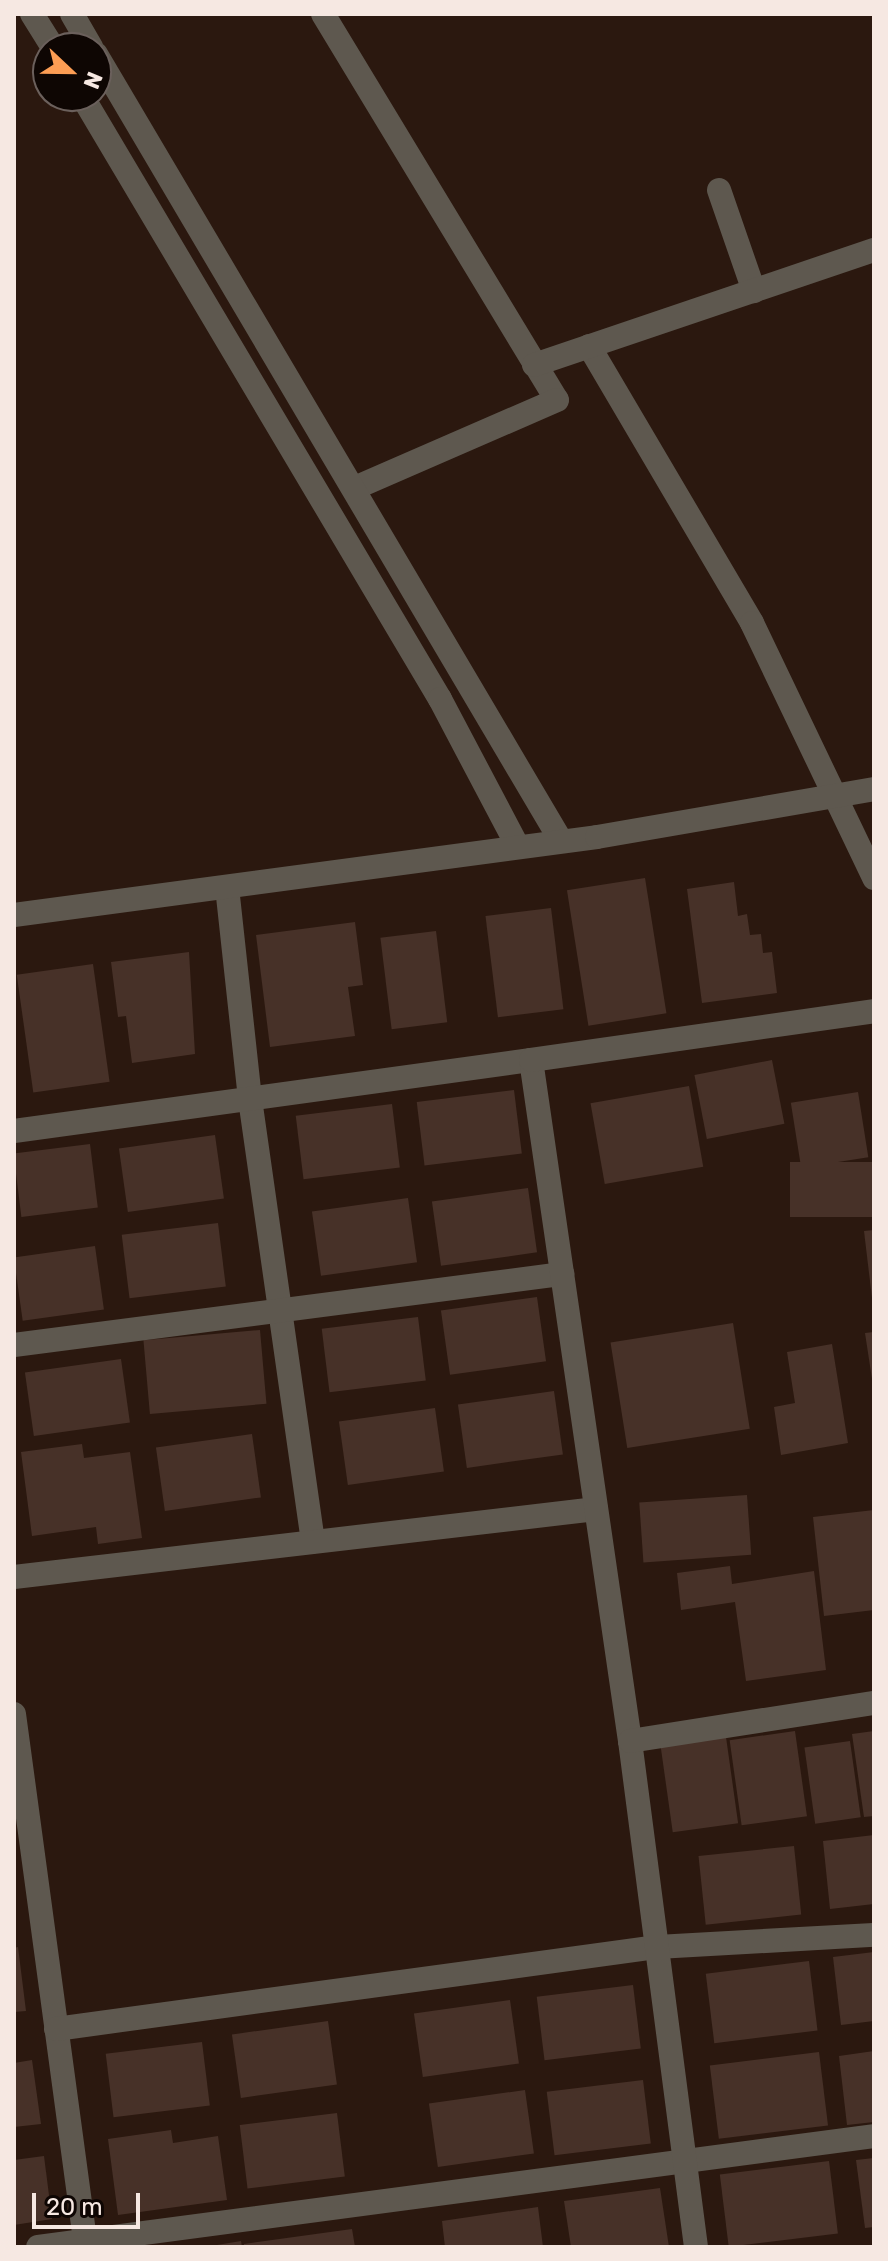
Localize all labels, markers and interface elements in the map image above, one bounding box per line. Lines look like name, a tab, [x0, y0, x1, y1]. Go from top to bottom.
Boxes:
north arrow	[32, 32, 112, 112]
text: N	[77, 68, 108, 93]
scale bar	[36, 2177, 144, 2227]
text: 20 m	[46, 2193, 103, 2221]

